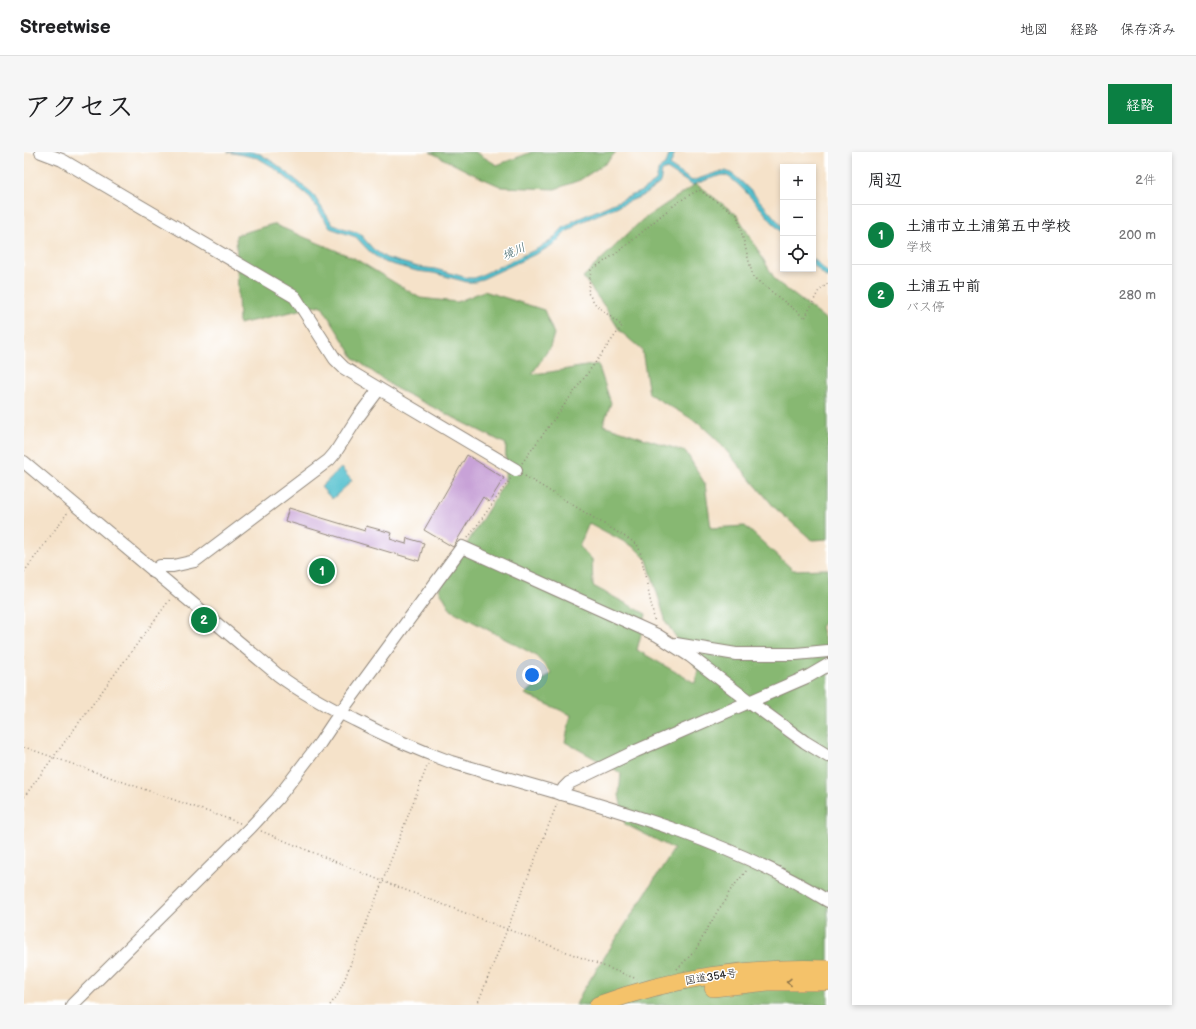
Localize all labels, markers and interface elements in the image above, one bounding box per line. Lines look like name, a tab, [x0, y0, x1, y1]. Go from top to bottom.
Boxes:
text: Streetwise	[20, 16, 111, 39]
text: 地図	[1020, 21, 1048, 38]
text: 経路	[1070, 21, 1098, 38]
text: 保存済み	[1120, 21, 1176, 38]
button: 経路	[1108, 84, 1172, 124]
text: アクセス	[24, 91, 134, 124]
map controls	[780, 164, 816, 272]
button: +	[780, 164, 816, 200]
text: 周辺	[868, 171, 902, 191]
text: 2件	[1135, 172, 1156, 188]
button: −	[780, 200, 816, 236]
text: 土浦市立土浦第五中学校	[906, 217, 1071, 236]
text: 1	[878, 227, 884, 243]
text: 200 m	[1119, 227, 1156, 243]
button: locate	[780, 236, 816, 272]
text: 学校	[906, 239, 932, 255]
water label: 境川	[500, 240, 528, 264]
text: 土浦五中前	[906, 277, 981, 296]
text: 2	[877, 287, 885, 303]
text: 280 m	[1119, 287, 1156, 303]
text: バス停	[906, 299, 945, 315]
pin: 1	[309, 556, 335, 586]
pin: 2	[191, 605, 217, 635]
your location	[522, 665, 542, 685]
street label: 国道354号	[684, 966, 738, 988]
one-way arrow	[786, 978, 792, 986]

